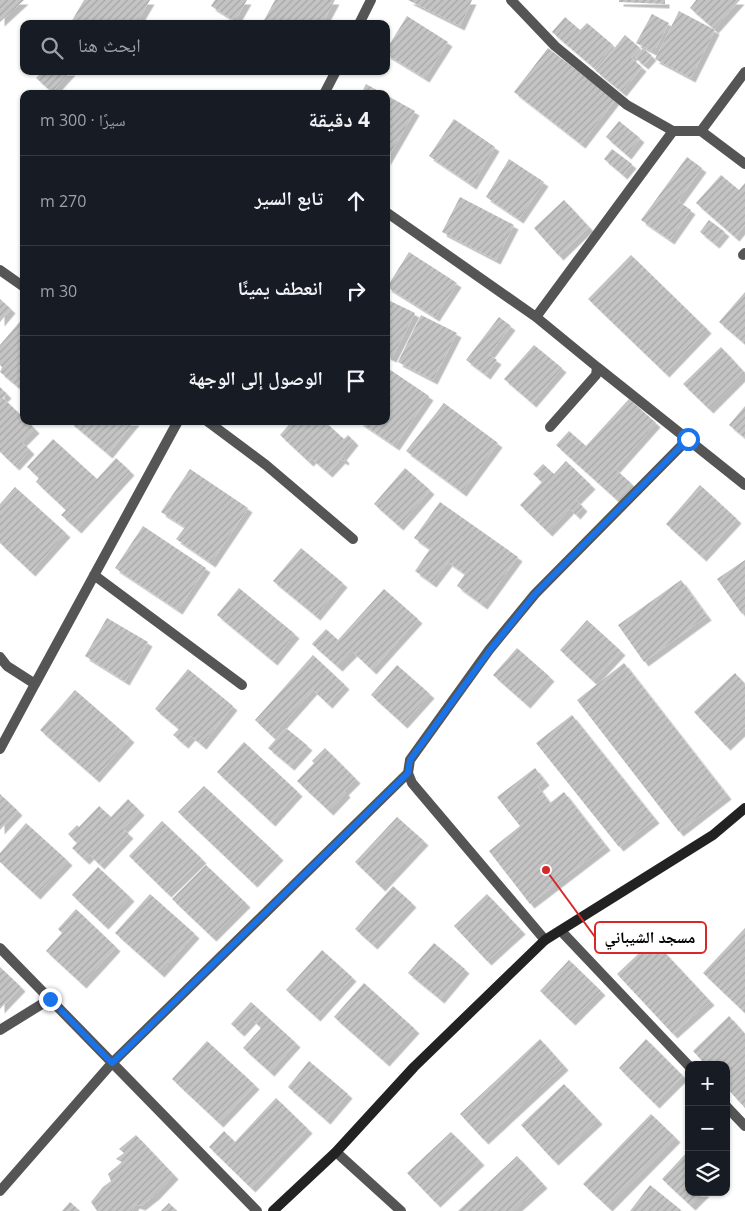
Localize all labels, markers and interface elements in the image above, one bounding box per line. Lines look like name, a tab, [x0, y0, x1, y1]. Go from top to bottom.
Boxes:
search box	[20, 20, 390, 75]
text: ابحث هنا	[78, 32, 141, 58]
icon: search	[38, 34, 66, 62]
text: 4 دقيقة	[308, 105, 370, 133]
text: سيرًا · 300 m	[40, 109, 126, 131]
text: تابع السير	[255, 185, 323, 211]
icon: ahead	[342, 187, 370, 215]
text: 270 m	[40, 190, 86, 212]
text: انعطف يمينًا	[237, 275, 323, 301]
icon: right	[342, 277, 370, 305]
text: 30 m	[40, 280, 77, 302]
text: الوصول إلى الوجهة	[188, 365, 323, 391]
icon: arrive	[342, 367, 370, 395]
route start	[677, 428, 700, 451]
callout: مسجد الشيباني	[595, 922, 706, 953]
text: مسجد الشيباني	[605, 926, 695, 950]
route end	[39, 988, 62, 1011]
map controls	[685, 1061, 730, 1196]
button: +	[685, 1061, 730, 1106]
button: −	[685, 1106, 730, 1151]
button: layers	[685, 1151, 730, 1196]

